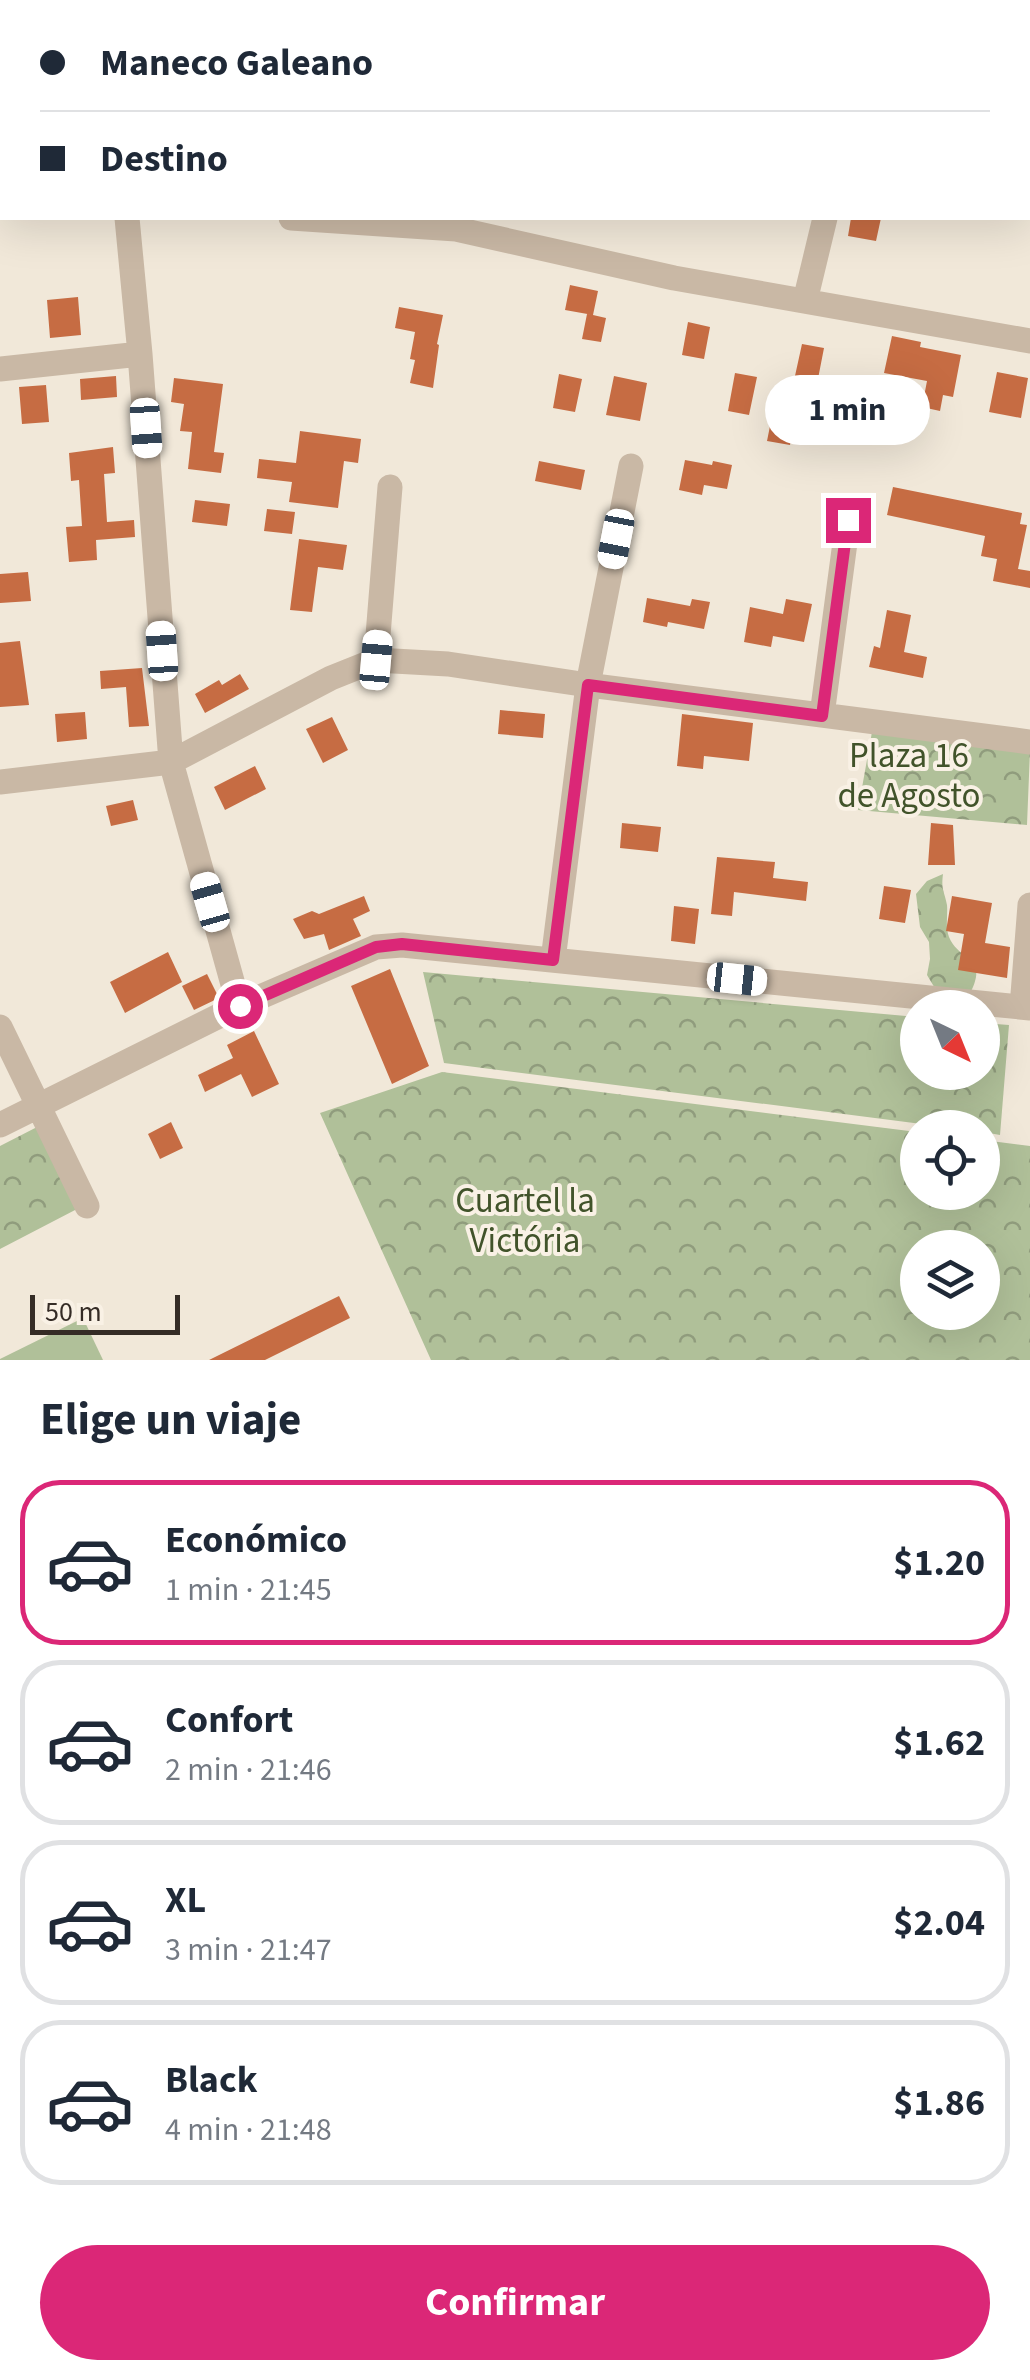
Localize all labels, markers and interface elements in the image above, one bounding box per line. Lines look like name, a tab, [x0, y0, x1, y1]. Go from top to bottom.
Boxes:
text: Maneco Galeano	[100, 36, 373, 90]
text: Destino	[100, 132, 228, 186]
callout: 1 min	[766, 375, 930, 445]
text: 1 min	[809, 387, 886, 433]
car	[129, 397, 163, 459]
route end	[826, 498, 871, 543]
car	[596, 507, 636, 571]
car	[145, 620, 179, 682]
car	[358, 629, 394, 691]
park label: Plaza 16 de Agosto	[837, 731, 981, 821]
car	[187, 869, 233, 935]
car	[706, 961, 768, 997]
route start	[218, 984, 263, 1029]
north arrow	[900, 990, 1000, 1090]
map controls	[900, 990, 1000, 1330]
button: locate	[900, 1110, 1000, 1210]
park label: Cuartel la Victória	[455, 1176, 595, 1266]
button: layers	[900, 1230, 1000, 1330]
scale bar	[30, 1290, 180, 1334]
text: 50 m	[45, 1292, 102, 1332]
text: Elige un viaje	[40, 1388, 301, 1452]
text: Económico	[165, 1513, 347, 1567]
icon: car	[45, 1518, 135, 1608]
text: $1.20	[893, 1536, 985, 1590]
text: 1 min · 21:45	[165, 1567, 332, 1613]
text: Confort	[165, 1693, 293, 1747]
icon: car	[45, 1698, 135, 1788]
text: $1.62	[893, 1716, 985, 1770]
text: 2 min · 21:46	[165, 1747, 332, 1793]
text: XL	[165, 1873, 206, 1927]
icon: car	[45, 1878, 135, 1968]
text: $2.04	[893, 1896, 985, 1950]
text: 3 min · 21:47	[165, 1927, 332, 1973]
text: Black	[165, 2053, 258, 2107]
icon: car	[45, 2058, 135, 2148]
text: $1.86	[893, 2076, 985, 2130]
text: 4 min · 21:48	[165, 2107, 332, 2153]
button: Confirmar	[40, 2245, 990, 2360]

